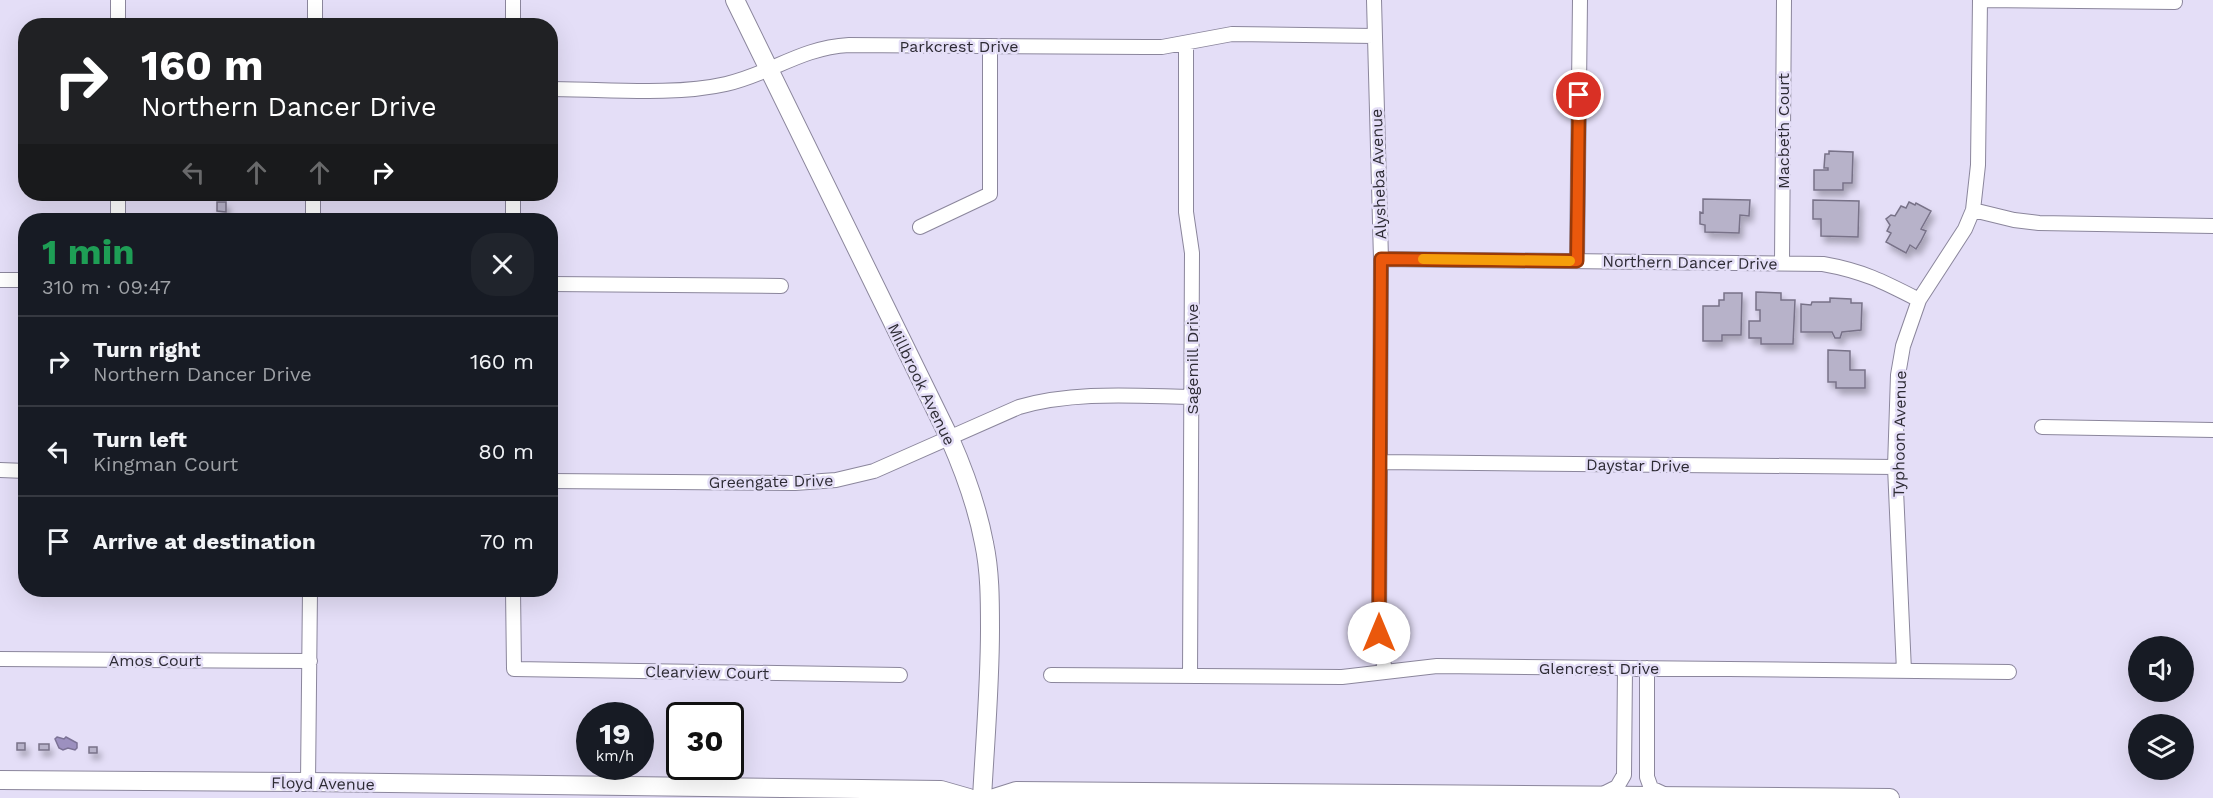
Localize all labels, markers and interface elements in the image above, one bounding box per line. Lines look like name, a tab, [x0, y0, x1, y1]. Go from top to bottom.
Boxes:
street label: Parkcrest Drive	[900, 37, 1018, 56]
text: 160 m	[141, 41, 264, 90]
icon: right	[42, 42, 120, 120]
pin	[1553, 69, 1604, 120]
street label: Macbeth Court	[1774, 73, 1793, 189]
icon: arrive	[1562, 78, 1595, 111]
text: Northern Dancer Drive	[141, 91, 436, 123]
street label: Alysheba Avenue	[1367, 108, 1390, 240]
icon: left	[177, 156, 210, 189]
icon: ahead	[240, 156, 273, 189]
icon: ahead	[303, 156, 336, 189]
icon: right	[366, 156, 399, 189]
text: 1 min	[42, 231, 134, 273]
button: close	[471, 233, 534, 296]
street label: Northern Dancer Drive	[1602, 251, 1778, 274]
text: 310 m · 09:47	[42, 275, 171, 299]
street label: Sagemill Drive	[1183, 304, 1202, 414]
street label: Millbrook Avenue	[884, 320, 959, 448]
text: Turn right	[93, 337, 200, 362]
icon: right	[42, 345, 75, 378]
text: 160 m	[470, 349, 534, 374]
text: Northern Dancer Drive	[93, 362, 312, 386]
street label: Typhoon Avenue	[1889, 370, 1910, 498]
text: Turn left	[93, 427, 187, 452]
icon: left	[42, 435, 75, 468]
text: 80 m	[478, 439, 534, 464]
text: Kingman Court	[93, 452, 238, 476]
street label: Daystar Drive	[1586, 455, 1690, 476]
street label: Greengate Drive	[709, 471, 834, 492]
icon: arrive	[42, 525, 75, 558]
text: Arrive at destination	[93, 529, 316, 554]
text: 70 m	[480, 529, 534, 554]
position arrow	[1347, 601, 1411, 665]
map controls	[2128, 636, 2194, 780]
button: sound	[2128, 636, 2194, 702]
street label: Amos Court	[109, 651, 202, 670]
street label: Glencrest Drive	[1539, 659, 1659, 678]
street label: Clearview Court	[645, 662, 769, 683]
speed limit sign: 30	[666, 702, 744, 780]
button: layers	[2128, 714, 2194, 780]
text: 19	[599, 716, 631, 751]
text: km/h	[596, 747, 634, 765]
street label: Floyd Avenue	[271, 773, 375, 794]

